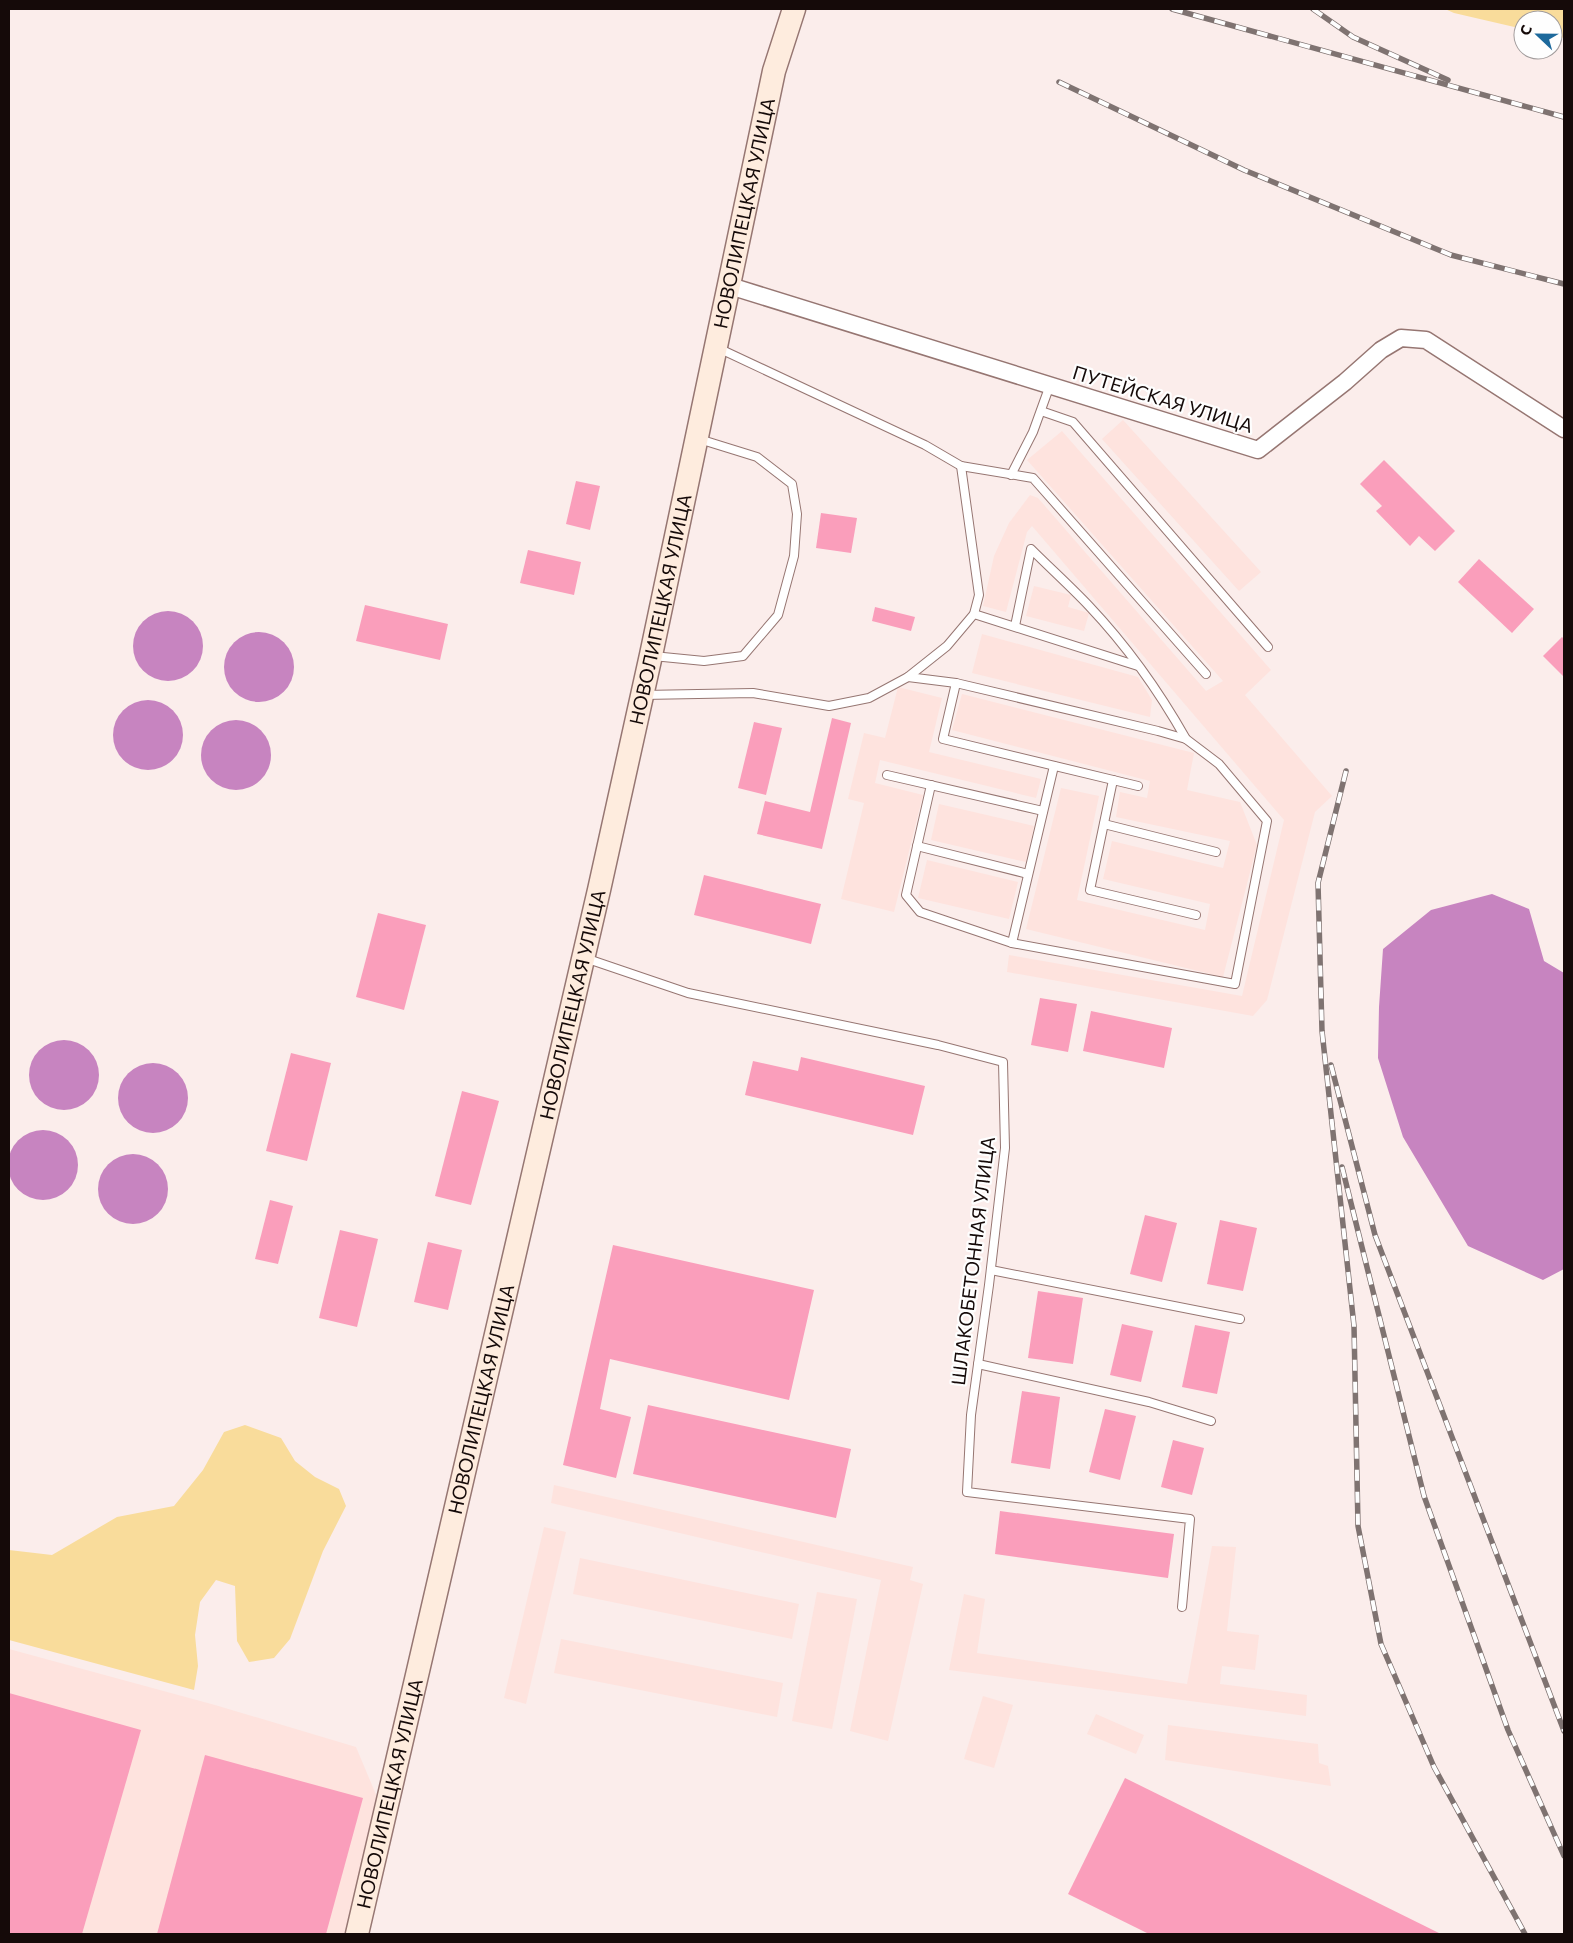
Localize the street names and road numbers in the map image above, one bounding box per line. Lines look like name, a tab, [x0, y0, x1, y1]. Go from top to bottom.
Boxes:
street label: НОВОЛИПЕЦКАЯ УЛИЦА	[708, 95, 779, 331]
street label: ПУТЕЙСКАЯ УЛИЦА	[1070, 360, 1256, 437]
street label: НОВОЛИПЕЦКАЯ УЛИЦА	[624, 492, 696, 727]
street label: НОВОЛИПЕЦКАЯ УЛИЦА	[534, 887, 610, 1122]
street label: ШЛАКОБЕТОННАЯ УЛИЦА	[946, 1135, 999, 1387]
street label: НОВОЛИПЕЦКАЯ УЛИЦА	[443, 1282, 518, 1516]
street label: НОВОЛИПЕЦКАЯ УЛИЦА	[351, 1676, 427, 1911]

